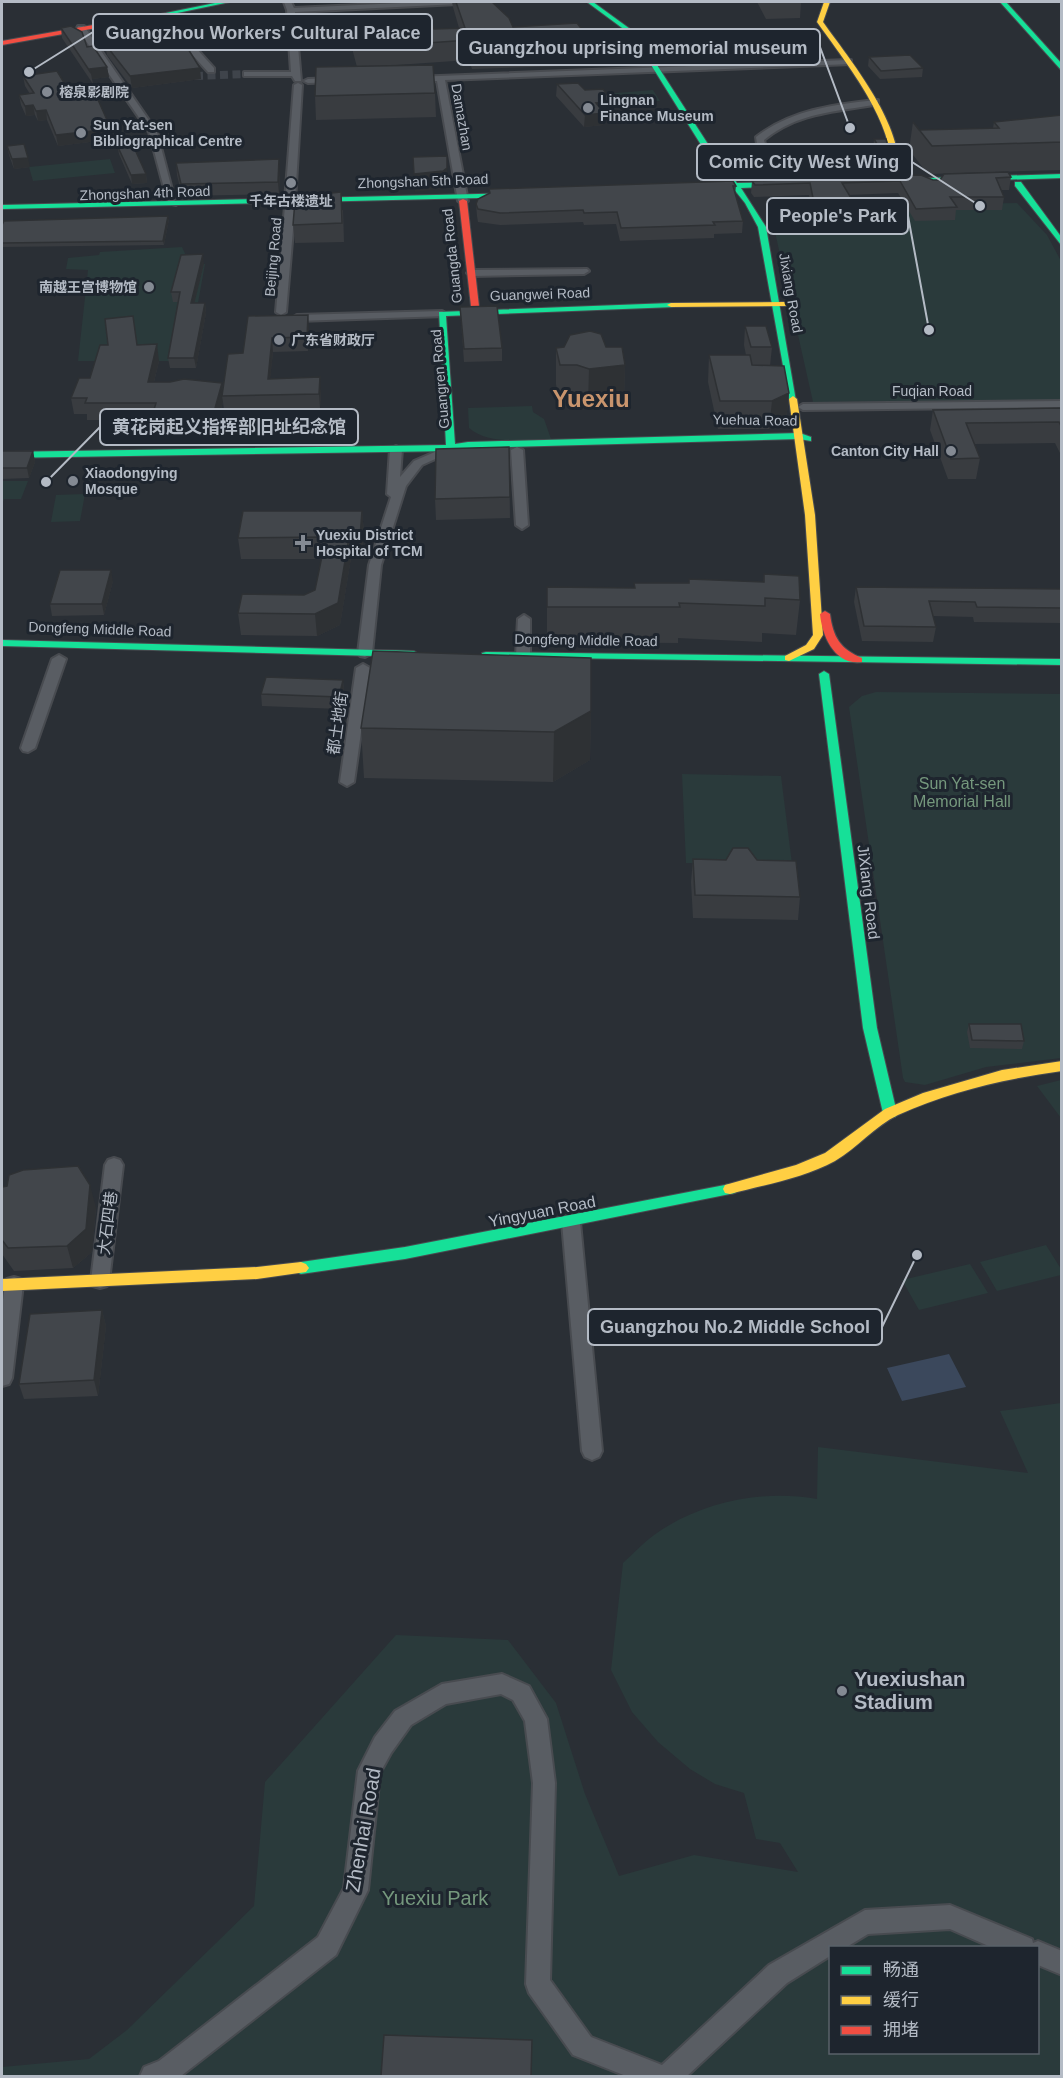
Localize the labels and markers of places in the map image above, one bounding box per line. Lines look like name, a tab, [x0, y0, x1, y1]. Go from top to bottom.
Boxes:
callout: Guangzhou Workers' Cultural Palace	[93, 14, 432, 50]
callout: Guangzhou uprising memorial museum	[457, 29, 820, 65]
place label: 榕泉影剧院	[59, 84, 129, 100]
marker: 榕泉影剧院	[40, 85, 54, 99]
place label: Lingnan Finance Museum	[600, 92, 714, 124]
marker: Lingnan Finance Museum	[581, 101, 595, 115]
place label: Sun Yat-sen Bibliographical Centre	[93, 117, 243, 149]
marker: Sun Yat-sen Bibliographical Centre	[74, 126, 88, 140]
callout: Comic City West Wing	[697, 144, 912, 180]
marker: 千年古楼遗址	[284, 176, 298, 190]
place label: 千年古楼遗址	[249, 193, 333, 209]
callout: People's Park	[767, 198, 908, 234]
place label: 南越王宫博物馆	[39, 279, 137, 295]
marker: 南越王宫博物馆	[142, 280, 156, 294]
place label: 广东省财政厅	[291, 332, 375, 348]
marker: 广东省财政厅	[272, 333, 286, 347]
callout: 黄花岗起义指挥部旧址纪念馆	[100, 409, 358, 445]
place label: Canton City Hall	[831, 443, 939, 459]
marker: Canton City Hall	[944, 444, 958, 458]
place label: Xiaodongying Mosque	[85, 465, 178, 497]
marker: Xiaodongying Mosque	[66, 474, 80, 488]
place label: Yuexiu District Hospital of TCM	[316, 527, 423, 559]
marker: Yuexiu District Hospital of TCM	[294, 534, 312, 552]
callout: Guangzhou No.2 Middle School	[588, 1309, 882, 1345]
place label: Yuexiushan Stadium	[854, 1668, 965, 1713]
marker: Yuexiushan Stadium	[835, 1684, 849, 1698]

